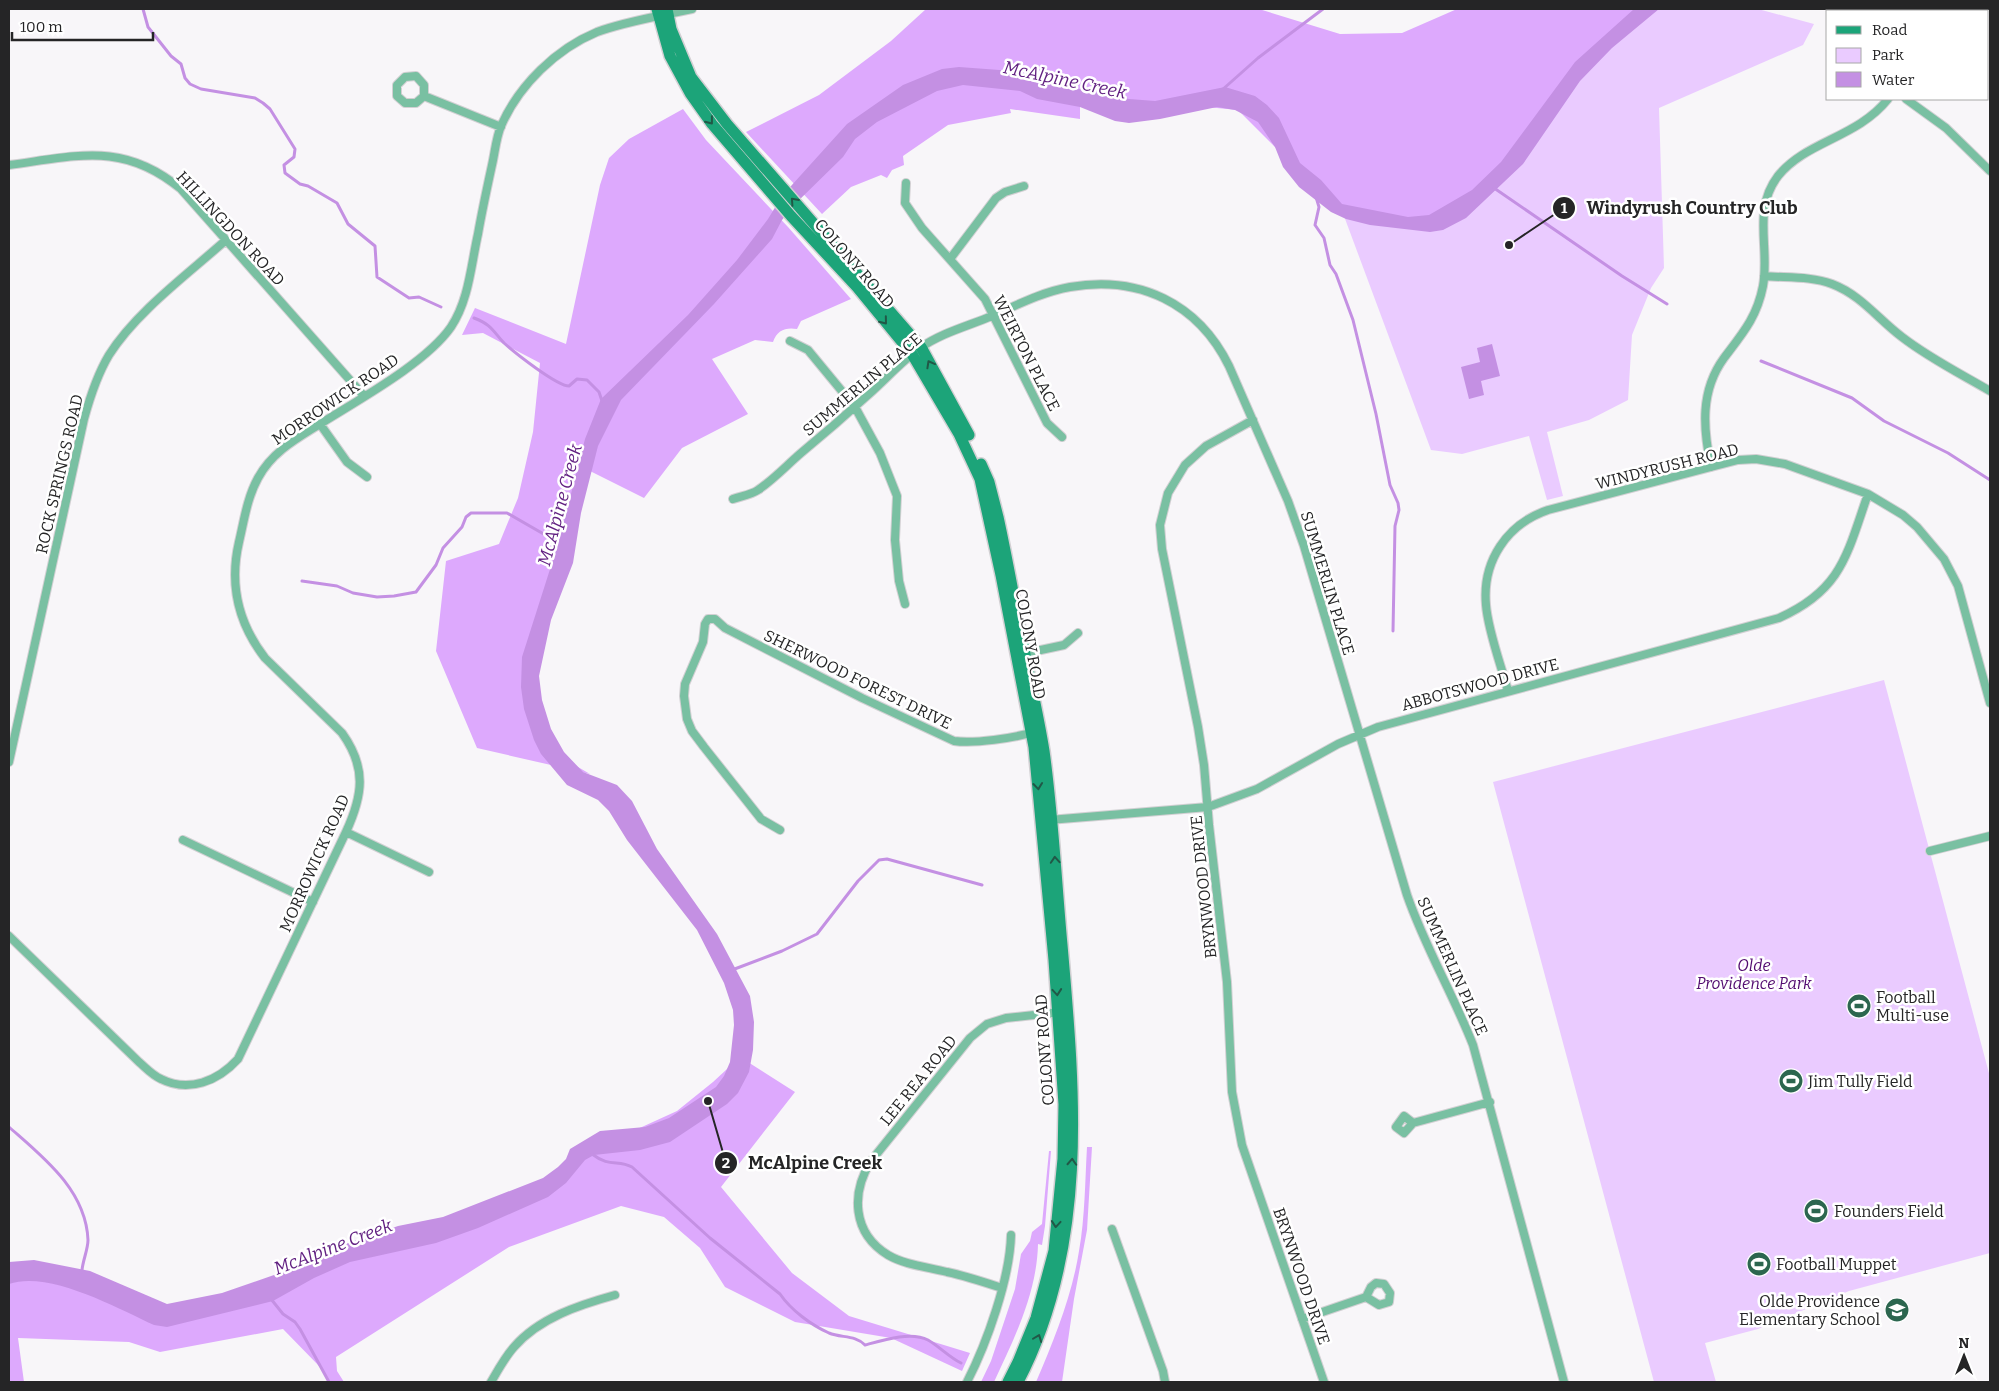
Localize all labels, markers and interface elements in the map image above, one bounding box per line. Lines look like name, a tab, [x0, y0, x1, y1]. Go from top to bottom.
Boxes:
scale bar	[12, 10, 154, 42]
legend	[1826, 10, 1989, 100]
text: 100 m	[20, 18, 63, 36]
text: Road	[1872, 21, 1907, 39]
text: Park	[1872, 46, 1904, 64]
water label: McAlpine Creek	[1002, 56, 1129, 104]
text: Water	[1872, 71, 1915, 89]
one-way arrow	[705, 115, 713, 124]
street label: HILLINGDON ROAD	[173, 167, 289, 290]
callout: Windyrush Country Club	[1551, 191, 1807, 224]
text: Windyrush Country Club	[1587, 197, 1798, 219]
one-way arrow	[791, 198, 800, 207]
text: 1	[1561, 199, 1568, 217]
street label: COLONY ROAD	[811, 215, 898, 312]
street label: WEIRTON PLACE	[989, 292, 1064, 414]
one-way arrow	[879, 315, 888, 324]
street label: SUMMERLIN PLACE	[799, 329, 926, 440]
street label: MORROWICK ROAD	[268, 350, 402, 449]
one-way arrow	[926, 360, 936, 369]
street label: ROCK SPRINGS ROAD	[32, 392, 87, 556]
street label: WINDYRUSH ROAD	[1594, 440, 1741, 493]
water label: McAlpine Creek	[533, 441, 587, 568]
street label: SUMMERLIN PLACE	[1297, 509, 1358, 658]
street label: COLONY ROAD	[1011, 587, 1050, 701]
street label: SHERWOOD FOREST DRIVE	[761, 626, 955, 733]
street label: ABBOTSWOOD DRIVE	[1399, 654, 1561, 715]
one-way arrow	[1032, 783, 1043, 791]
street label: MORROWICK ROAD	[276, 791, 353, 935]
street label: BRYNWOOD DRIVE	[1187, 815, 1220, 959]
one-way arrow	[1050, 856, 1061, 864]
street label: SUMMERLIN PLACE	[1413, 894, 1492, 1038]
park label: Olde Providence Park	[1696, 956, 1812, 993]
one-way arrow	[1051, 988, 1062, 996]
place label: Football Multi-use	[1876, 988, 1949, 1025]
sports icon: Football Multi-use	[1846, 993, 1872, 1019]
street label: COLONY ROAD	[1031, 994, 1058, 1106]
street label: LEE REA ROAD	[876, 1031, 961, 1129]
sports icon: Jim Tully Field	[1778, 1068, 1804, 1094]
place label: Jim Tully Field	[1807, 1072, 1913, 1091]
callout: McAlpine Creek	[713, 1147, 892, 1180]
text: McAlpine Creek	[748, 1152, 882, 1174]
text: 2	[722, 1154, 730, 1172]
one-way arrow	[1067, 1158, 1078, 1166]
sports icon: Founders Field	[1803, 1198, 1829, 1224]
place label: Founders Field	[1834, 1202, 1944, 1221]
street label: BRYNWOOD DRIVE	[1269, 1205, 1334, 1347]
water label: McAlpine Creek	[271, 1214, 396, 1280]
one-way arrow	[1051, 1220, 1062, 1228]
sports icon: Football Muppet	[1746, 1251, 1772, 1277]
place label: Football Muppet	[1776, 1255, 1897, 1274]
place label: Olde Providence Elementary School	[1739, 1292, 1880, 1329]
school or university icon: Olde Providence Elementary School	[1884, 1297, 1910, 1323]
north arrow	[1939, 1331, 1989, 1381]
one-way arrow	[1032, 1334, 1043, 1343]
text: N	[1959, 1335, 1970, 1352]

